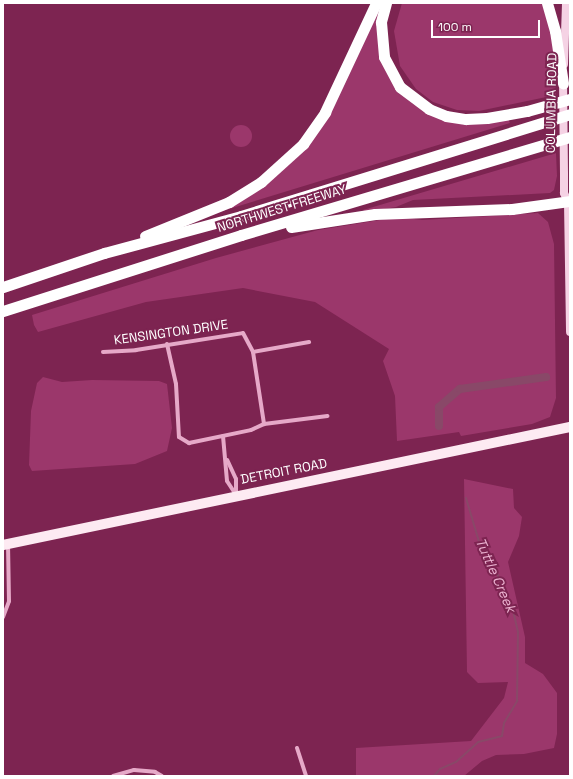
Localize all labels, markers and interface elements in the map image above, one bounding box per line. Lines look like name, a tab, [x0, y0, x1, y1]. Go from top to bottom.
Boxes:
scale bar	[433, 12, 542, 38]
text: 100 m	[438, 19, 472, 35]
street label: COLUMBIA ROAD	[543, 53, 561, 153]
street label: NORTHWEST FREEWAY	[215, 182, 349, 236]
street label: KENSINGTON DRIVE	[113, 317, 229, 349]
street label: DETROIT ROAD	[239, 456, 329, 488]
water label: Tuttle Creek	[472, 535, 520, 615]

